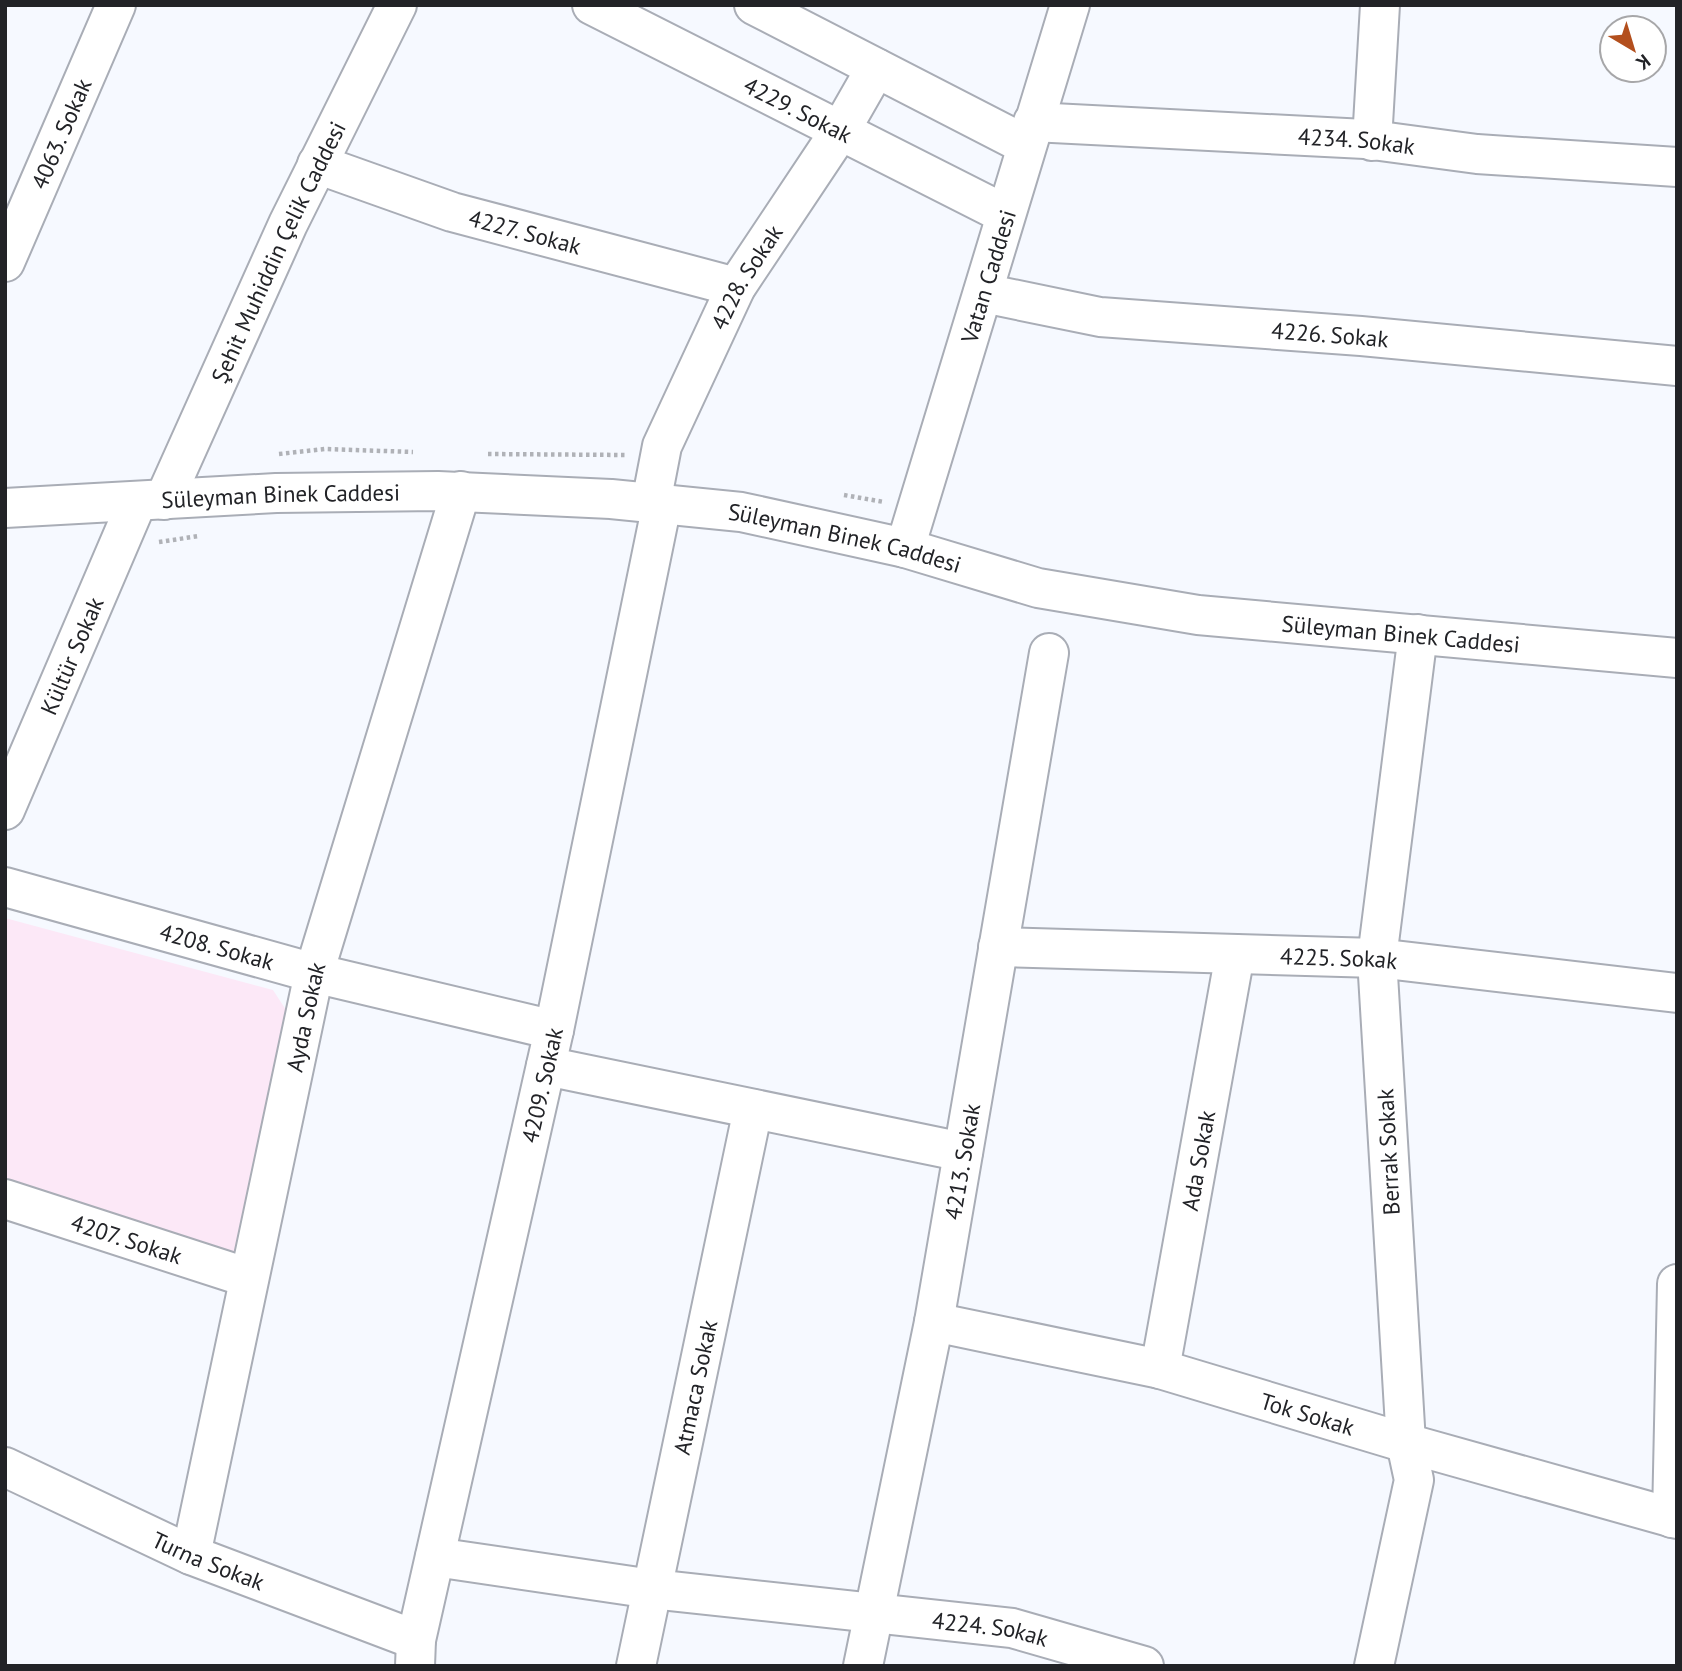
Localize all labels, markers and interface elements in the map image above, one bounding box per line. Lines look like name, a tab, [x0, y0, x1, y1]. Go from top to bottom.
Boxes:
north arrow	[1598, 14, 1668, 84]
text: K	[1631, 49, 1655, 76]
street label: 4229. Sokak	[739, 70, 857, 149]
street label: 4063. Sokak	[24, 74, 97, 193]
street label: Şehit Muhiddin Çelik Caddesi	[204, 116, 351, 387]
street label: 4234. Sokak	[1297, 121, 1417, 160]
street label: 4227. Sokak	[466, 203, 584, 260]
street label: Vatan Caddesi	[953, 206, 1021, 347]
street label: 4228. Sokak	[704, 219, 788, 334]
street label: 4226. Sokak	[1270, 315, 1390, 353]
street label: Süleyman Binek Caddesi	[160, 477, 400, 514]
street label: Süleyman Binek Caddesi	[727, 496, 965, 579]
street label: Kültür Sokak	[33, 592, 109, 719]
street label: Süleyman Binek Caddesi	[1281, 608, 1521, 658]
street label: 4208. Sokak	[156, 916, 277, 976]
street label: 4225. Sokak	[1280, 941, 1399, 975]
street label: Ayda Sokak	[279, 958, 331, 1074]
street label: 4209. Sokak	[514, 1025, 569, 1146]
street label: Berrak Sokak	[1370, 1088, 1406, 1216]
street label: 4213. Sokak	[937, 1101, 986, 1222]
street label: Ada Sokak	[1174, 1108, 1221, 1213]
street label: 4207. Sokak	[68, 1207, 186, 1270]
street label: Atmaca Sokak	[666, 1317, 723, 1457]
street label: Tok Sokak	[1257, 1386, 1358, 1441]
street label: Turna Sokak	[148, 1524, 269, 1596]
street label: 4224. Sokak	[931, 1605, 1052, 1652]

